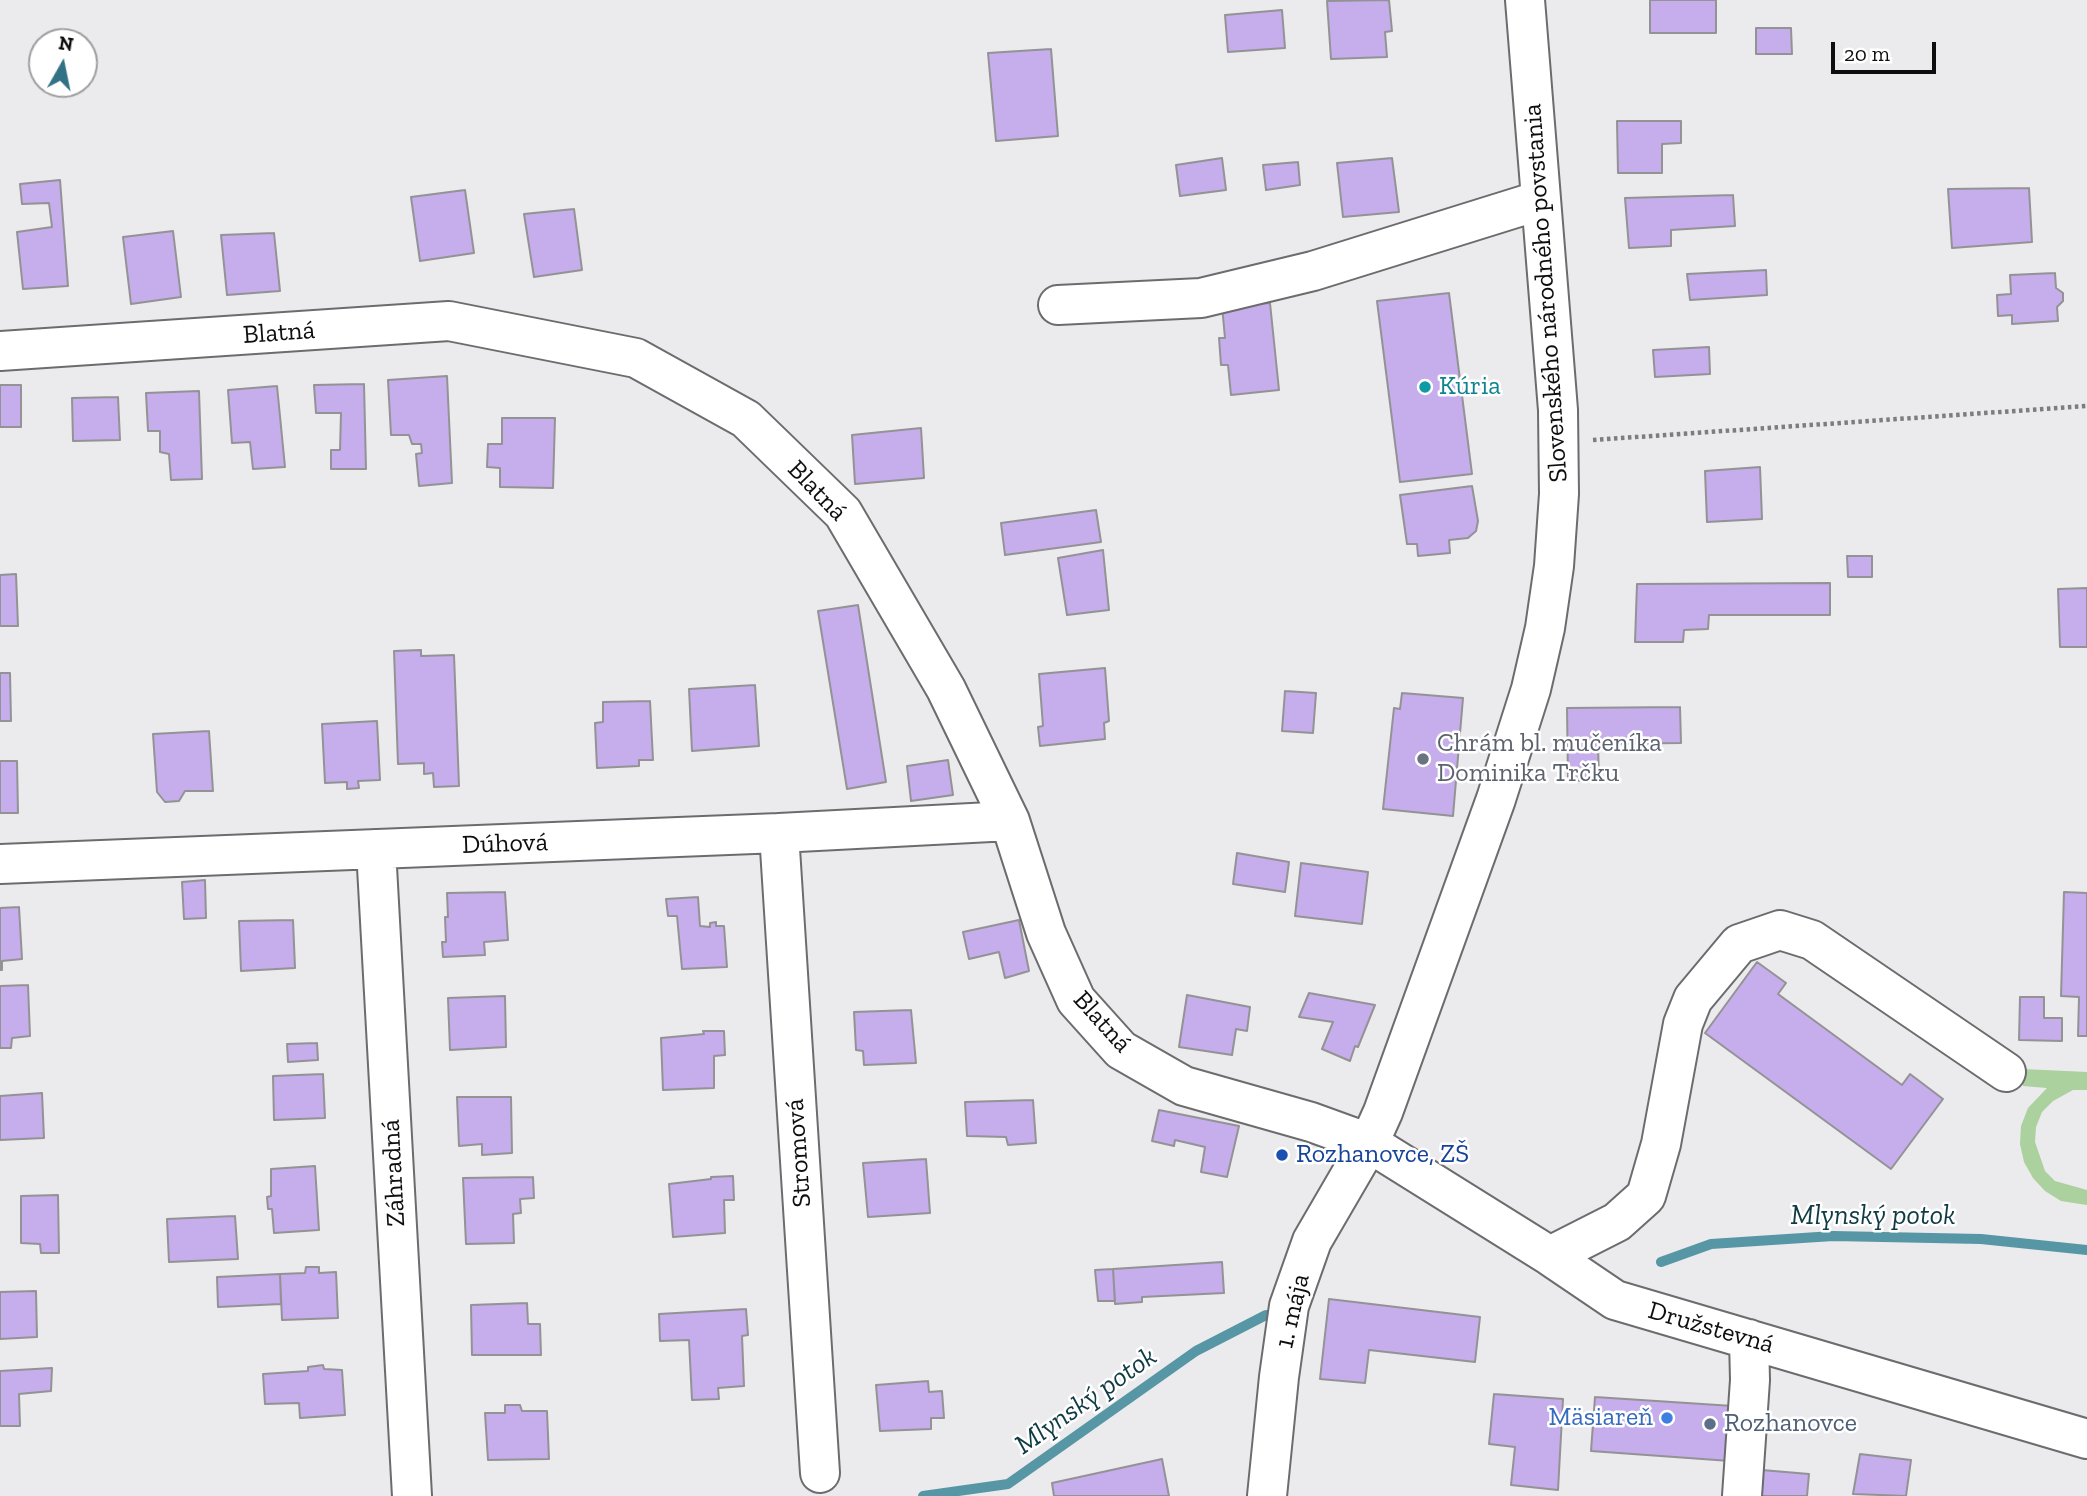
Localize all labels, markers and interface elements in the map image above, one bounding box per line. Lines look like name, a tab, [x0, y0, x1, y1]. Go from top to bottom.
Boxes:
north arrow	[28, 28, 98, 98]
scale bar	[1835, 28, 1940, 72]
text: N	[57, 31, 75, 56]
text: 20 m	[1844, 41, 1890, 66]
street label: Slovenského národného povstania	[1517, 103, 1575, 483]
street label: Blatná	[242, 315, 316, 351]
place label: Kúria	[1439, 371, 1501, 403]
marker: Kúria	[1417, 379, 1433, 395]
street label: Blatná	[781, 454, 853, 528]
place label: Chrám bl. mučeníka Dominika Trčku	[1437, 728, 1662, 790]
marker: Chrám bl. mučeníka Dominika Trčku	[1415, 751, 1431, 767]
street label: Dúhová	[461, 827, 549, 861]
street label: Blatná	[1066, 985, 1138, 1059]
street label: Stromová	[780, 1098, 818, 1208]
street label: Záhradná	[376, 1119, 412, 1227]
place label: Rozhanovce, ZŠ	[1296, 1139, 1469, 1171]
marker: Rozhanovce, ZŠ	[1274, 1147, 1290, 1163]
water label: Mlynský potok	[1790, 1199, 1956, 1233]
street label: 1. mája	[1269, 1271, 1317, 1351]
street label: Družstevná	[1645, 1295, 1777, 1361]
water label: Mlynský potok	[1009, 1340, 1163, 1462]
place label: Mäsiareň	[1549, 1402, 1653, 1434]
place label: Rozhanovce	[1724, 1408, 1857, 1440]
marker: Mäsiareň	[1659, 1410, 1675, 1426]
marker: Rozhanovce	[1702, 1416, 1718, 1432]

